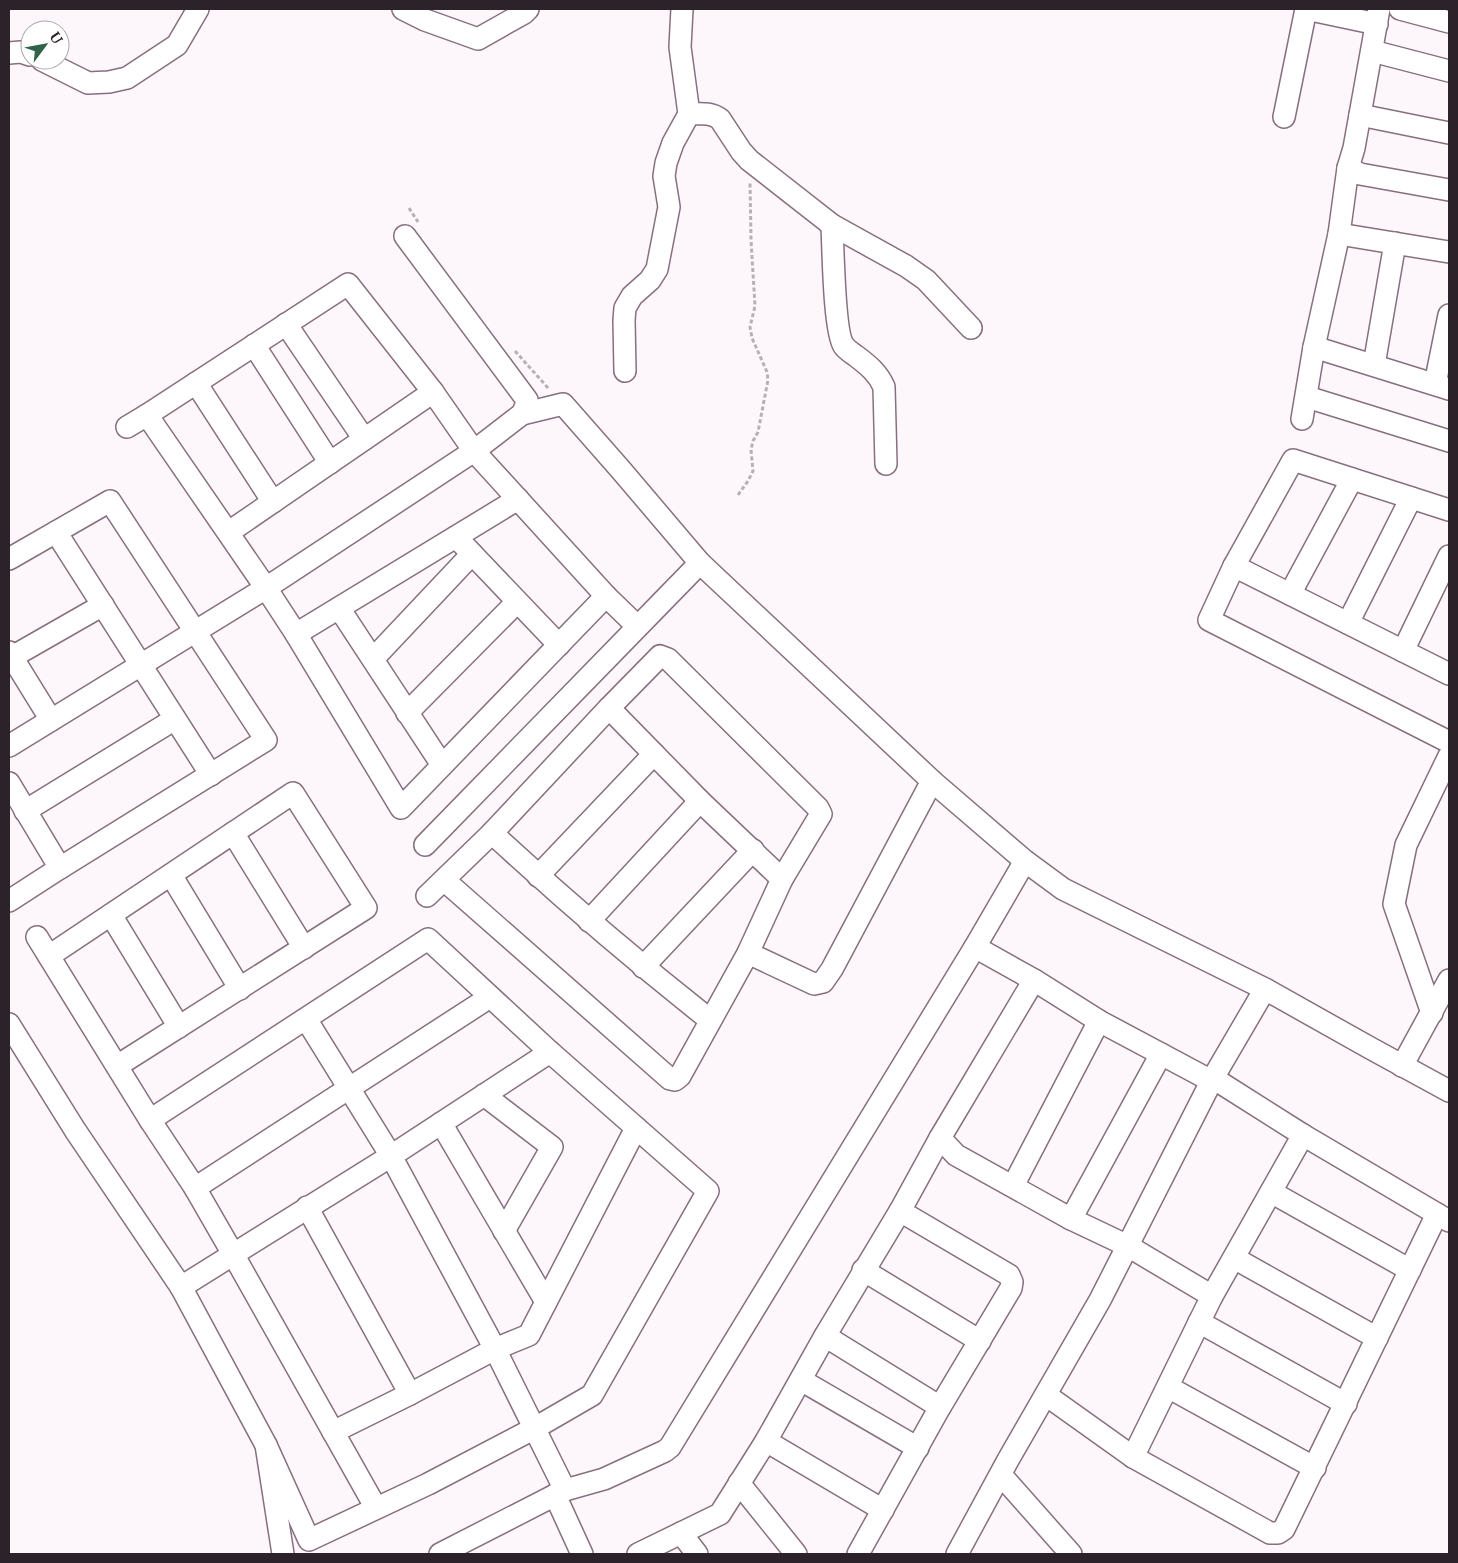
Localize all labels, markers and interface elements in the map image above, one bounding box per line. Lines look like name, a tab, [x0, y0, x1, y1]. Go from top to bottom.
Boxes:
north arrow	[20, 20, 70, 70]
text: U	[46, 29, 67, 48]

